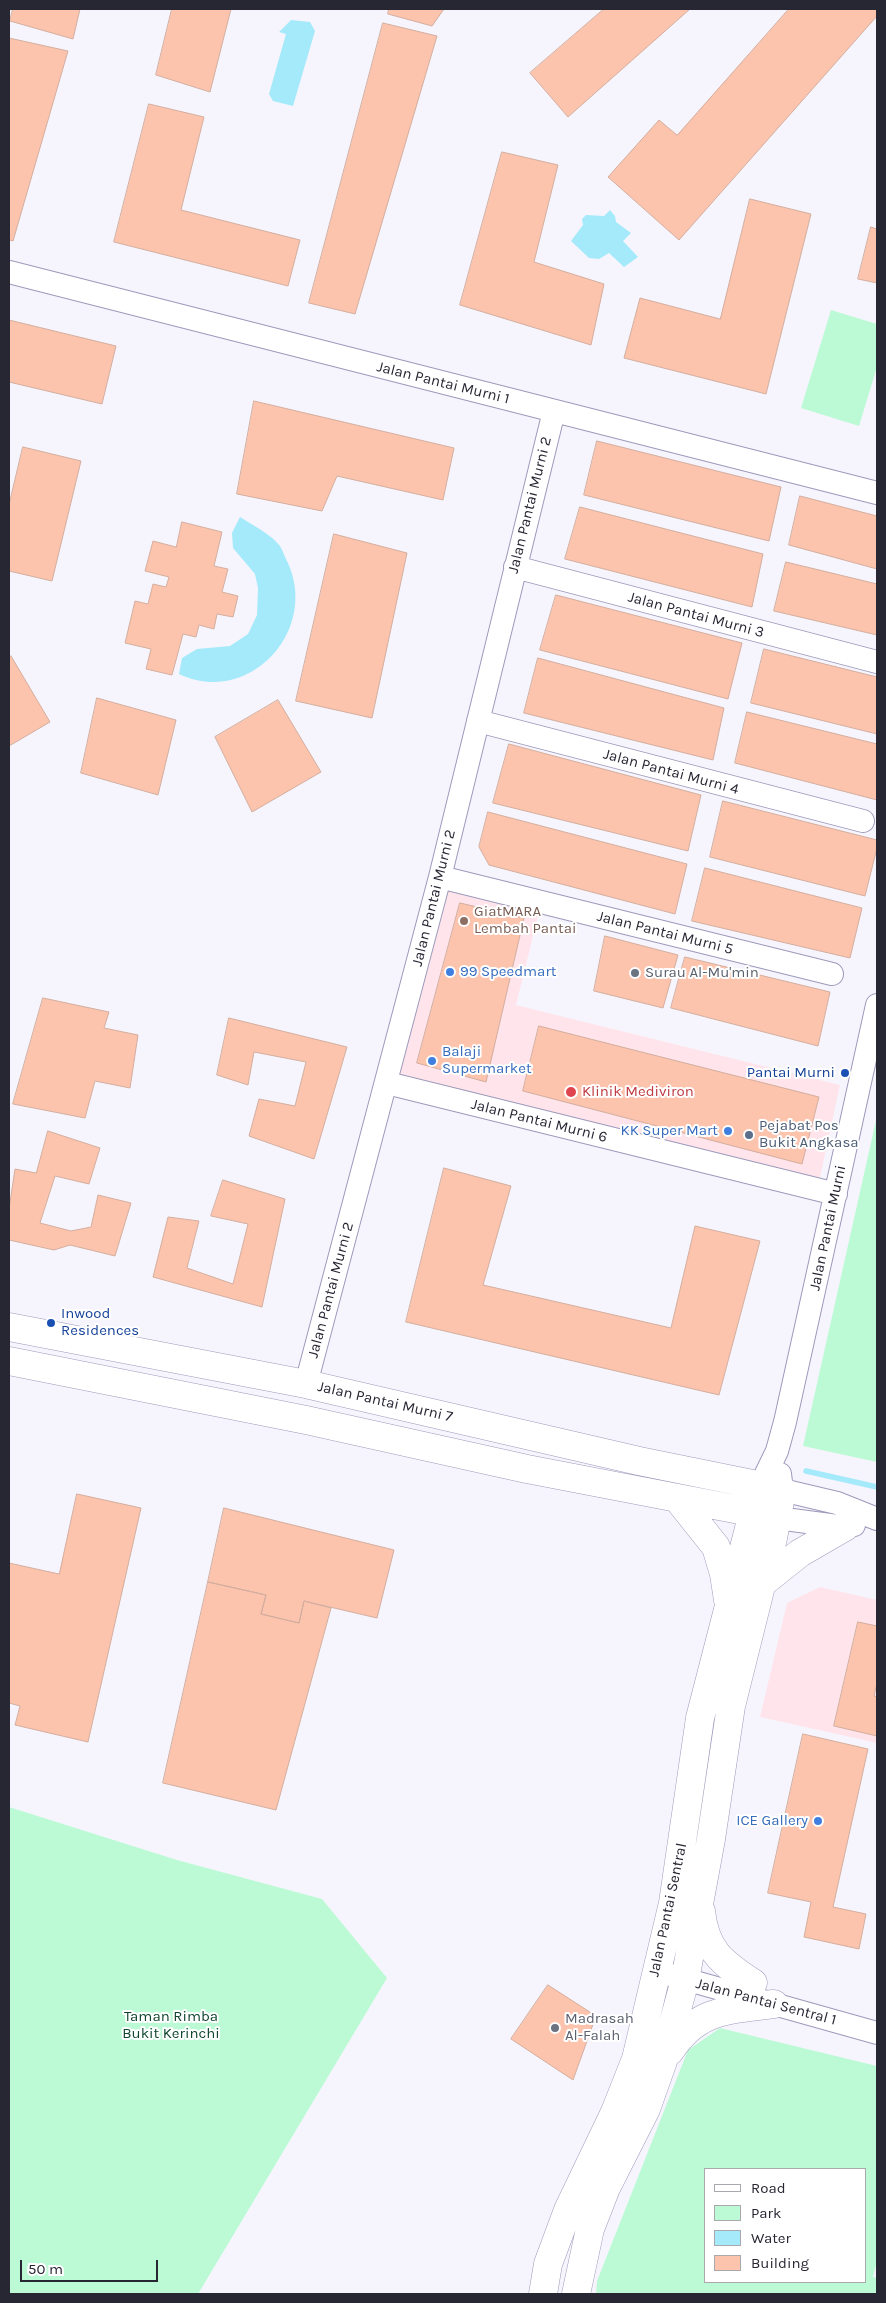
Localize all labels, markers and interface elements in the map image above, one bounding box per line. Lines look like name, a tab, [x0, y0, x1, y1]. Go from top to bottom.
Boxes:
street label: Jalan Pantai Murni 1	[375, 358, 511, 408]
street label: Jalan Pantai Murni 2	[504, 435, 556, 575]
street label: Jalan Pantai Murni 3	[626, 588, 766, 642]
street label: Jalan Pantai Murni 4	[601, 745, 741, 799]
street label: Jalan Pantai Murni 2	[408, 828, 460, 968]
place label: GiatMARA Lembah Pantai	[474, 903, 576, 938]
street label: Jalan Pantai Murni 5	[595, 907, 735, 959]
marker: GiatMARA Lembah Pantai	[458, 915, 470, 927]
place label: 99 Speedmart	[460, 963, 556, 981]
place label: Surau Al-Mu'min	[645, 964, 759, 982]
marker: 99 Speedmart	[444, 966, 456, 978]
marker: Surau Al-Mu'min	[629, 967, 641, 979]
place label: Balaji Supermarket	[442, 1043, 532, 1078]
marker: Balaji Supermarket	[426, 1055, 438, 1067]
place label: Pantai Murni	[747, 1064, 835, 1082]
marker: Pantai Murni	[839, 1067, 851, 1079]
place label: Klinik Mediviron	[582, 1083, 694, 1101]
marker: Klinik Mediviron	[564, 1085, 578, 1099]
street label: Jalan Pantai Murni 6	[469, 1095, 609, 1147]
place label: Pejabat Pos Bukit Angkasa	[759, 1117, 859, 1152]
place label: KK Super Mart	[621, 1122, 718, 1140]
marker: KK Super Mart	[722, 1125, 734, 1137]
marker: Pejabat Pos Bukit Angkasa	[743, 1129, 755, 1141]
street label: Jalan Pantai Murni	[806, 1164, 850, 1292]
street label: Jalan Pantai Murni 2	[304, 1220, 358, 1360]
place label: Inwood Residences	[61, 1305, 139, 1340]
marker: Inwood Residences	[45, 1317, 57, 1329]
street label: Jalan Pantai Murni 7	[316, 1378, 454, 1426]
place label: ICE Gallery	[736, 1812, 808, 1830]
marker: ICE Gallery	[812, 1815, 824, 1827]
street label: Jalan Pantai Sentral	[645, 1841, 691, 1979]
street label: Jalan Pantai Sentral 1	[694, 1975, 838, 2029]
park label: Taman Rimba Bukit Kerinchi	[122, 2008, 220, 2043]
place label: Madrasah Al-Falah	[565, 2010, 634, 2045]
marker: Madrasah Al-Falah	[549, 2022, 561, 2034]
legend	[704, 2168, 866, 2283]
text: Road	[751, 2179, 786, 2197]
text: Park	[751, 2204, 781, 2222]
text: Water	[751, 2229, 791, 2247]
scale bar	[22, 2250, 160, 2282]
text: Building	[751, 2254, 809, 2272]
text: 50 m	[28, 2260, 63, 2278]

